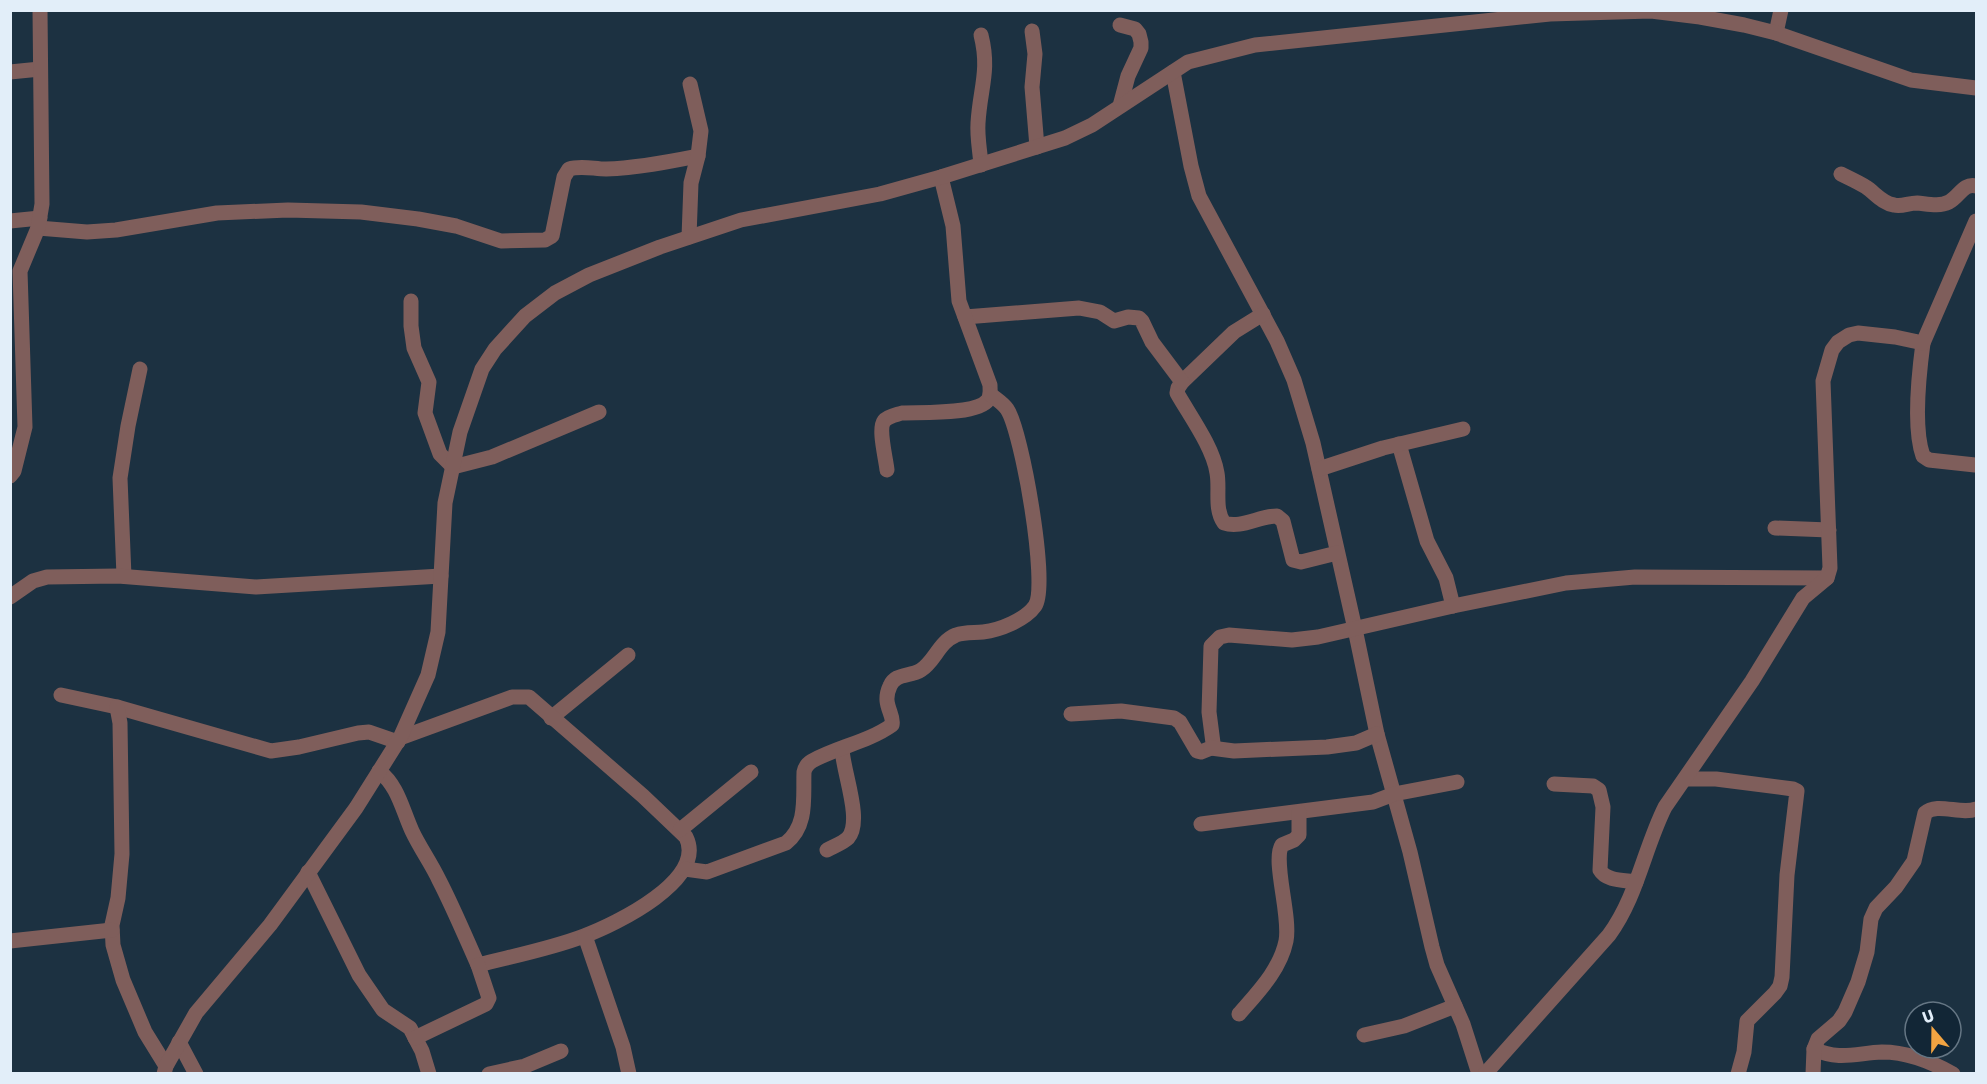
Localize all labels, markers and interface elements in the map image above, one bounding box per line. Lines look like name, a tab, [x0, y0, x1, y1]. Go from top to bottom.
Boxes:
north arrow	[1903, 1000, 1963, 1060]
text: U	[1919, 1004, 1937, 1029]

